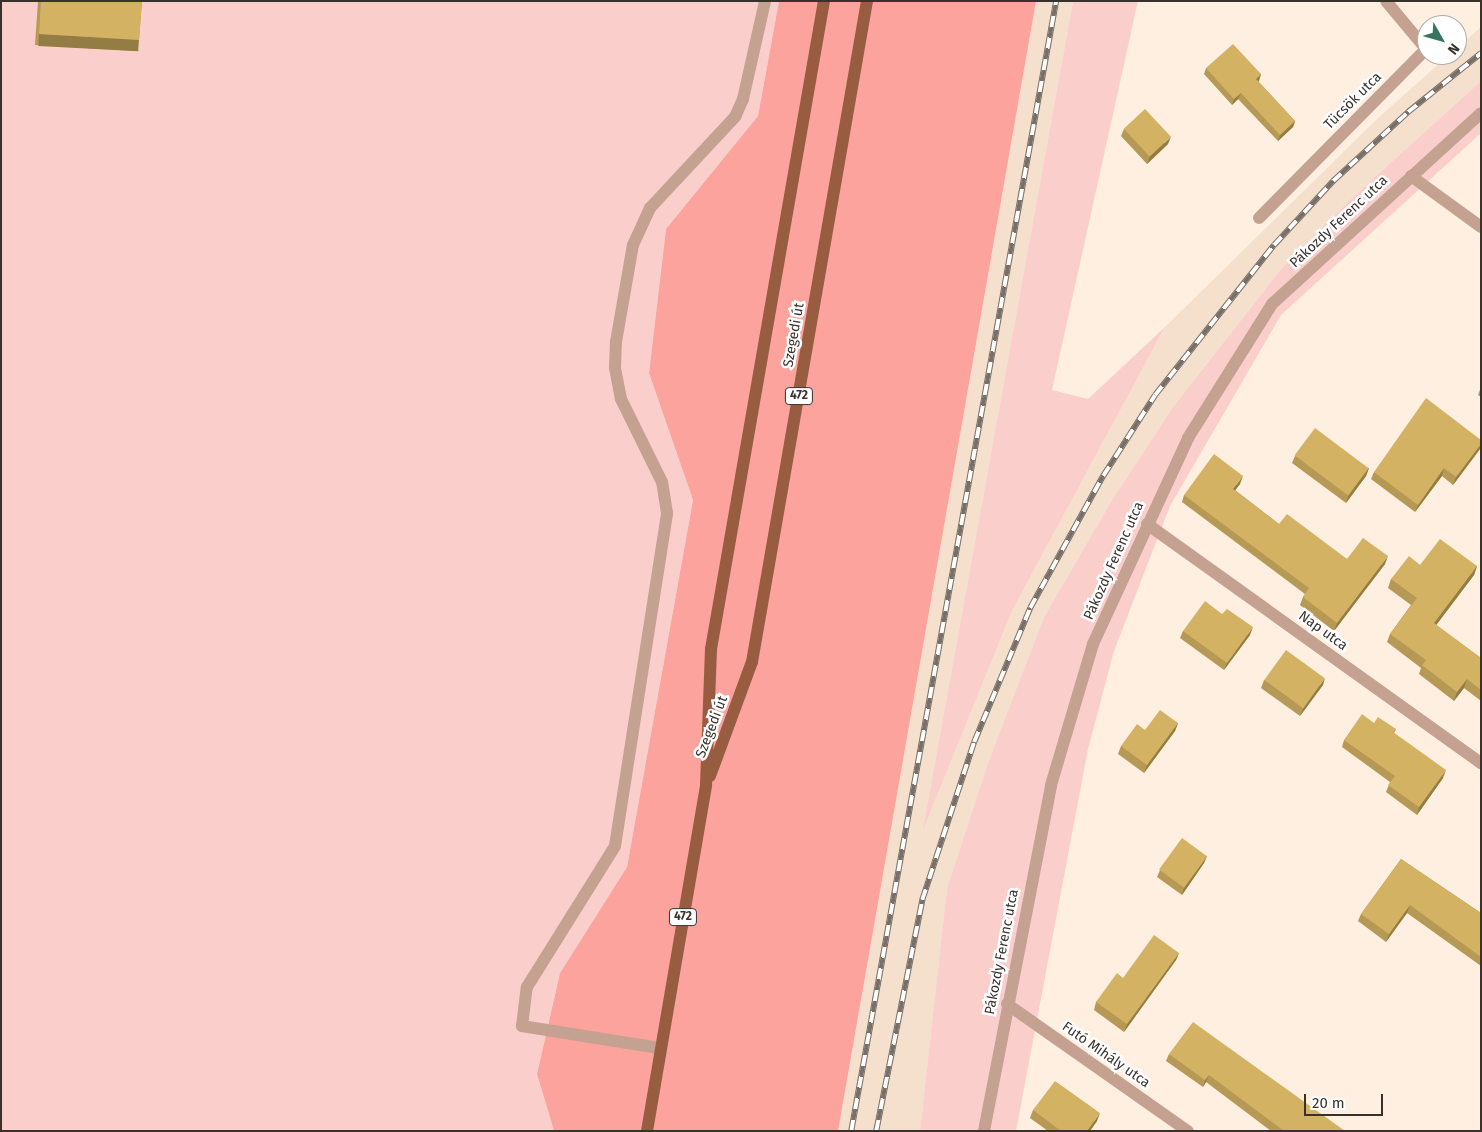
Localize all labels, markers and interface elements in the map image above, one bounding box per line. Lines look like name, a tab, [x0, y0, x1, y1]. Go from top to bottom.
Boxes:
north arrow	[1417, 15, 1467, 65]
text: N	[1444, 40, 1463, 58]
street label: Tücsök utca	[1321, 69, 1385, 133]
street label: Pákozdy Ferenc utca	[1287, 172, 1391, 272]
street label: Szegedi út	[780, 302, 808, 368]
road number: 472	[784, 386, 814, 406]
street label: Pákozdy Ferenc utca	[1080, 499, 1148, 623]
street label: Nap utca	[1295, 608, 1351, 654]
street label: Szegedi út	[693, 694, 731, 760]
street label: Pákozdy Ferenc utca	[982, 888, 1022, 1016]
road number: 472	[668, 908, 698, 926]
street label: Futó Mihály utca	[1059, 1018, 1153, 1092]
scale bar	[1307, 1084, 1386, 1116]
text: 20 m	[1312, 1094, 1345, 1112]

